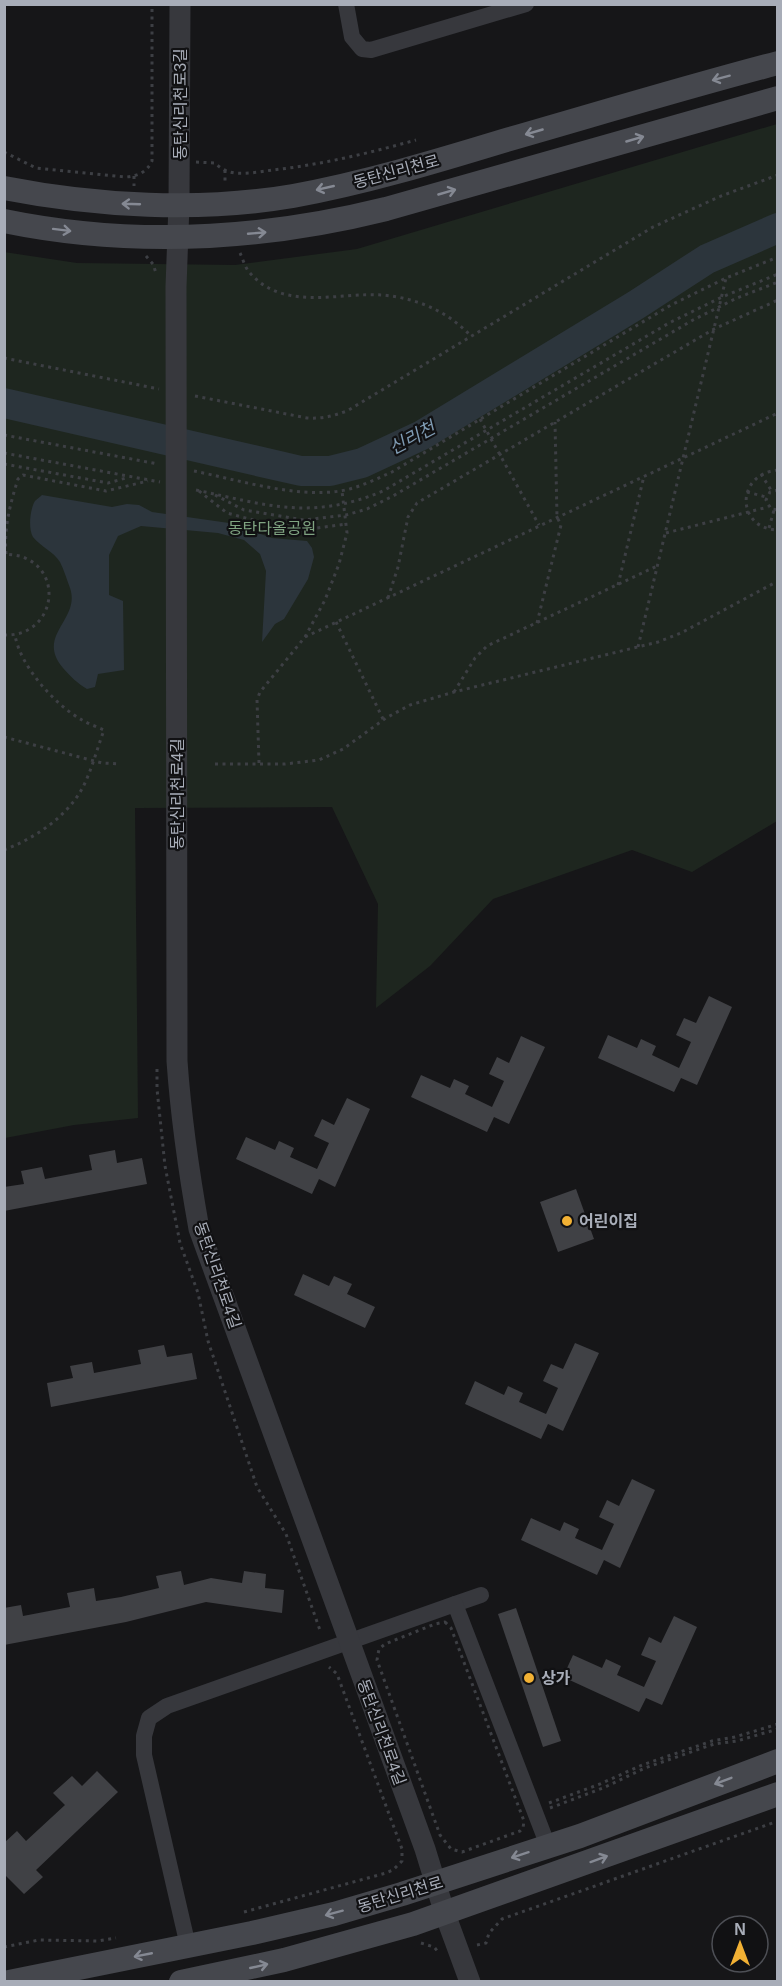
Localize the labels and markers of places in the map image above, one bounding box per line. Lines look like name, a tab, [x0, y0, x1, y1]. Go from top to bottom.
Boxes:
place label: 어린이집	[579, 1213, 638, 1230]
marker: 어린이집	[560, 1214, 574, 1228]
place label: 상가	[541, 1670, 571, 1687]
marker: 상가	[522, 1671, 536, 1685]

